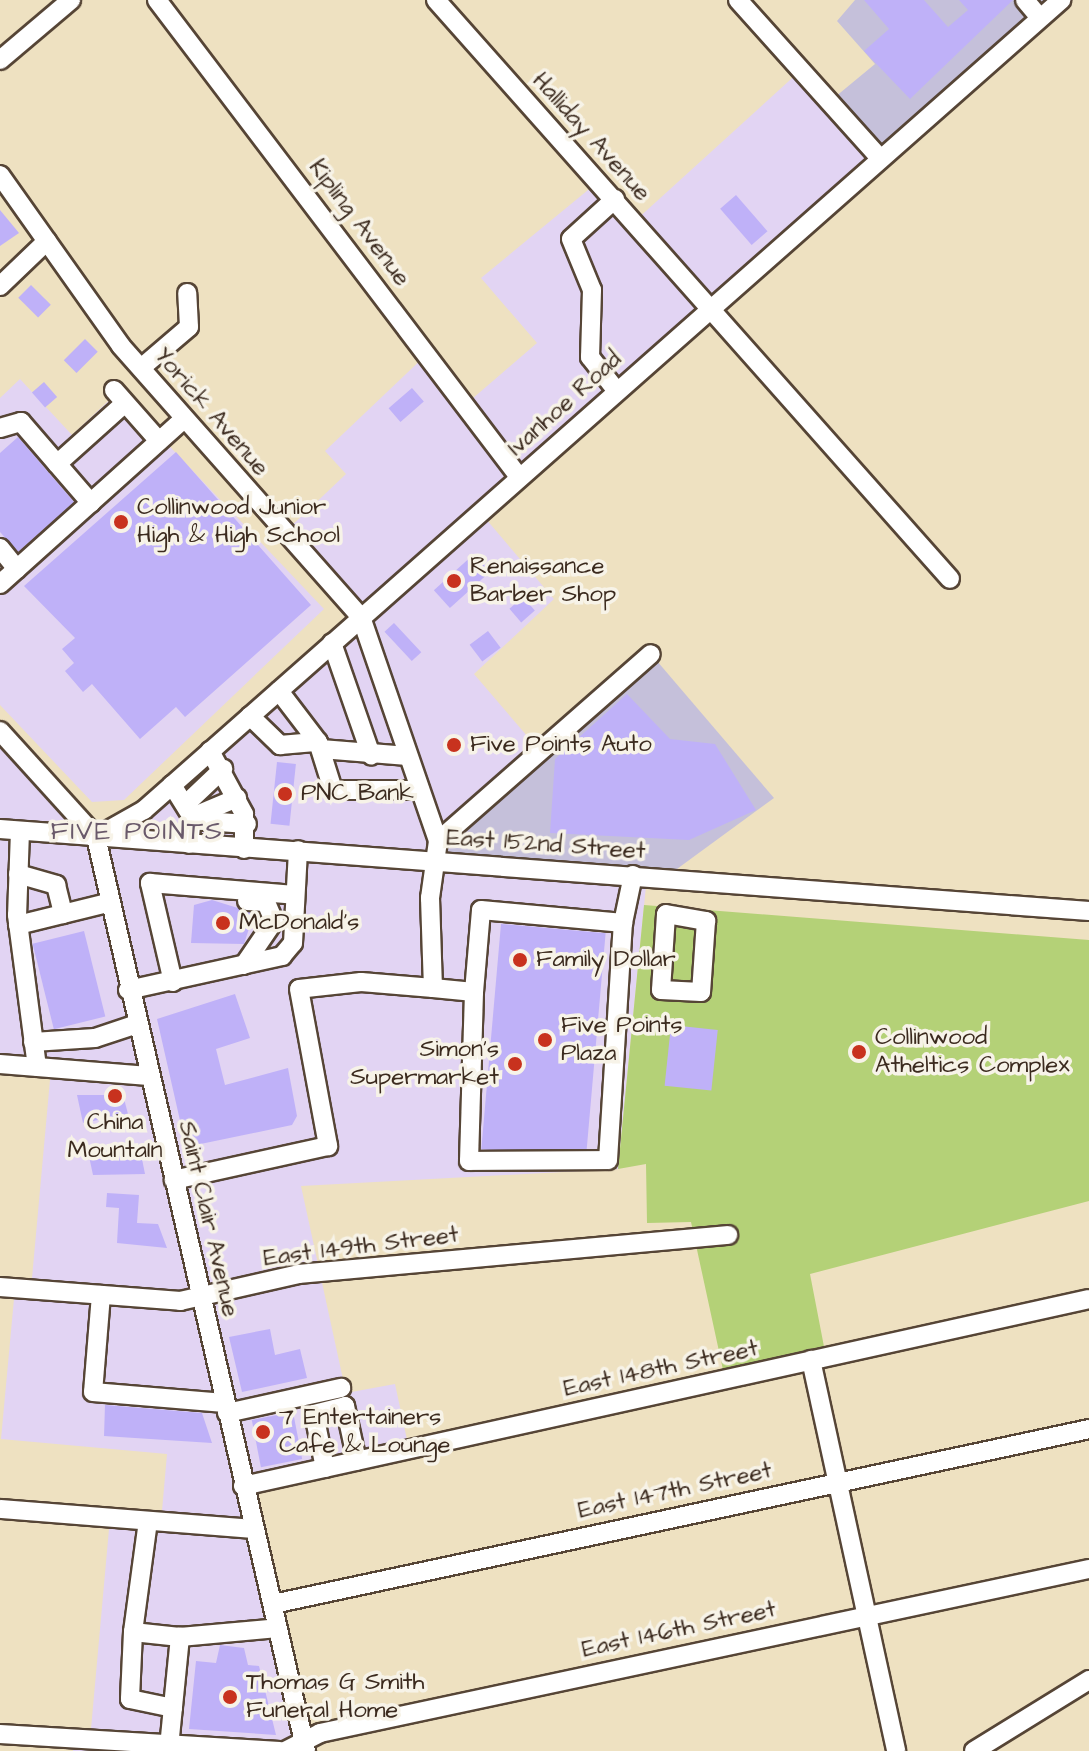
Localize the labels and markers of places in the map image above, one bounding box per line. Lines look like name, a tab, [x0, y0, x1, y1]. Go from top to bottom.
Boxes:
place label: Collinwood Junior High & High School	[137, 494, 340, 550]
marker: Collinwood Junior High & High School	[112, 513, 130, 531]
place label: Renaissance Barber Shop	[470, 553, 616, 609]
marker: Renaissance Barber Shop	[445, 572, 463, 590]
place label: Five Points Auto	[470, 731, 652, 759]
marker: Five Points Auto	[445, 736, 463, 754]
place label: PNC Bank	[301, 780, 414, 808]
marker: PNC Bank	[276, 785, 294, 803]
place label: McDonald's	[239, 909, 359, 937]
marker: McDonald's	[214, 914, 232, 932]
place label: Family Dollar	[536, 946, 676, 974]
marker: Family Dollar	[511, 951, 529, 969]
place label: Five Points Plaza	[561, 1012, 682, 1068]
place label: Collinwood Atheltics Complex	[875, 1024, 1069, 1080]
marker: Five Points Plaza	[536, 1031, 554, 1049]
place label: Simon's Supermarket	[350, 1036, 499, 1092]
marker: Collinwood Atheltics Complex	[850, 1043, 868, 1061]
marker: Simon's Supermarket	[506, 1055, 524, 1073]
marker: China MountaIn	[106, 1087, 124, 1105]
place label: China MountaIn	[67, 1109, 163, 1165]
place label: 7 Entertainers Cafe & Lounge	[279, 1404, 450, 1460]
marker: 7 Entertainers Cafe & Lounge	[254, 1423, 272, 1441]
place label: Thomas G Smith Funeral Home	[246, 1669, 424, 1725]
marker: Thomas G Smith Funeral Home	[221, 1688, 239, 1706]

